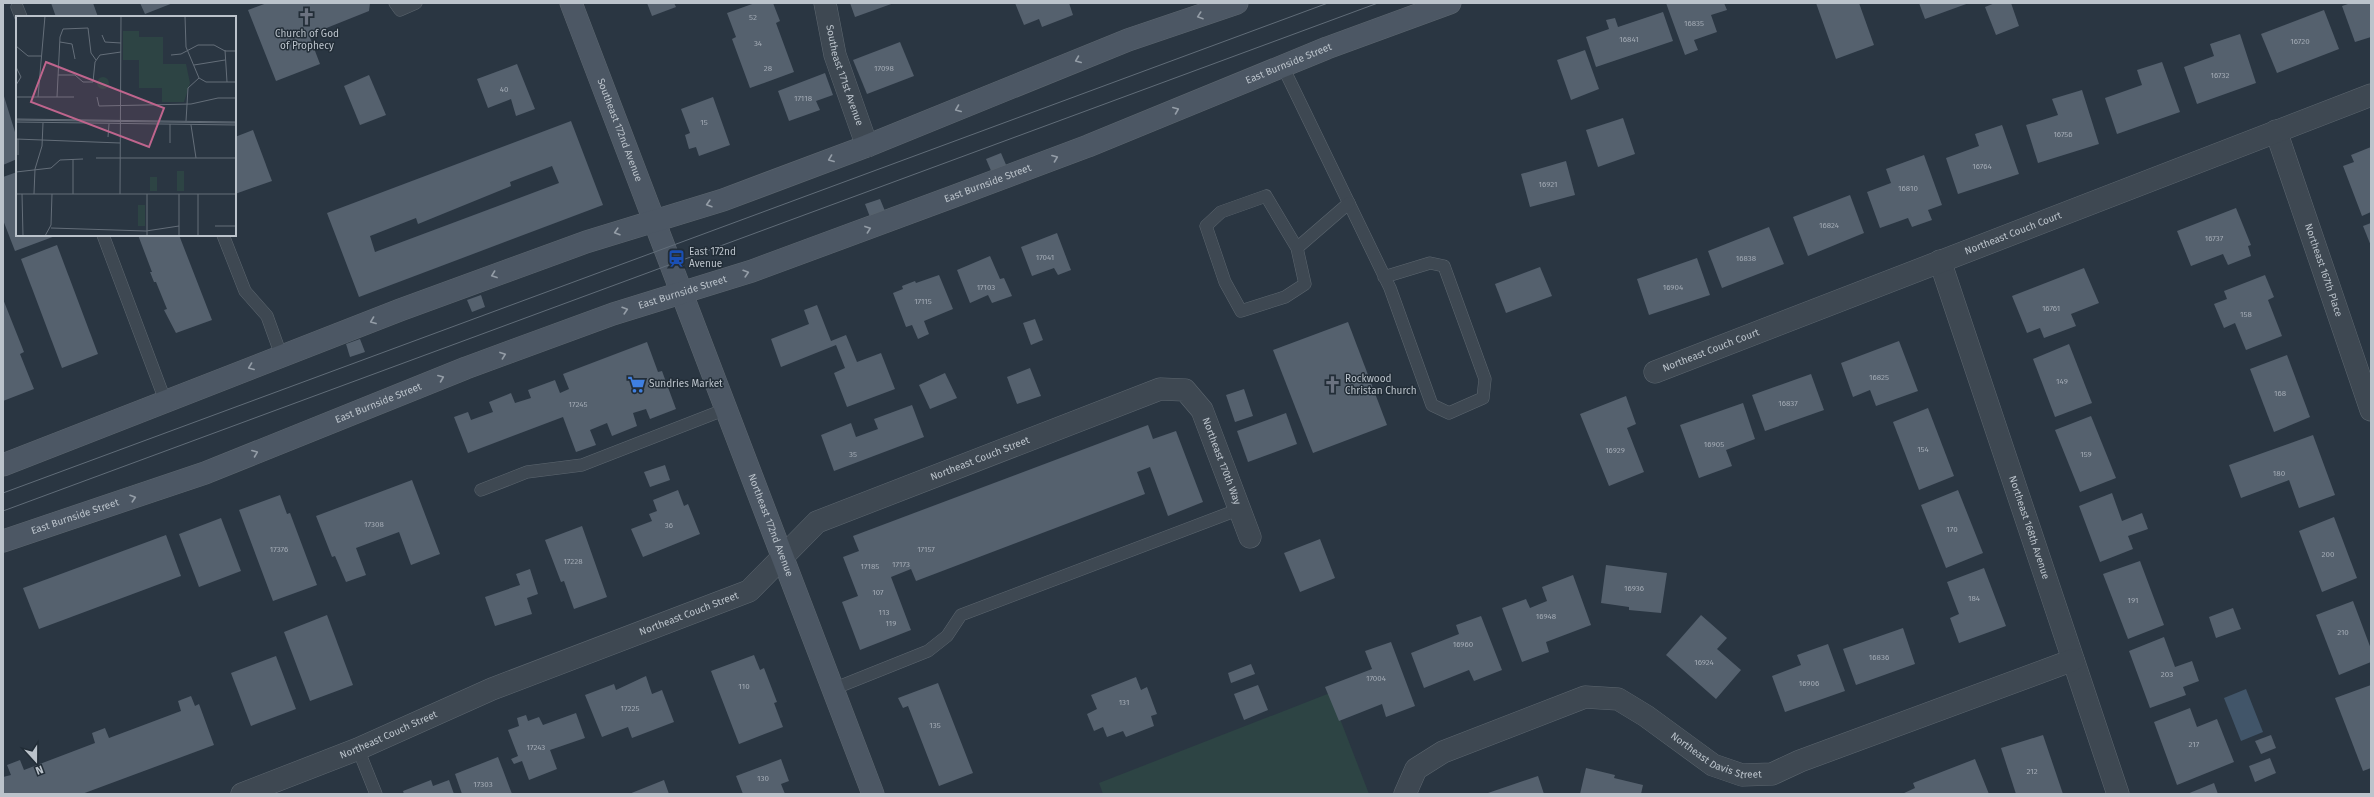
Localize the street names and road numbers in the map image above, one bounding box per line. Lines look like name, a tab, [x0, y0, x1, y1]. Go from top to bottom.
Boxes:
street label: Southeast 171st Avenue	[823, 24, 865, 128]
street label: East Burnside Street	[1244, 41, 1334, 87]
street label: Southeast 172nd Avenue	[594, 77, 645, 183]
street label: East Burnside Street	[943, 162, 1033, 205]
street label: Northeast Couch Court	[1963, 209, 2064, 258]
street label: Northeast 167th Place	[2302, 222, 2345, 318]
street label: East Burnside Street	[637, 273, 729, 312]
street label: Northeast Couch Court	[1661, 326, 1761, 374]
street label: East Burnside Street	[333, 380, 424, 426]
street label: Northeast 170th Way	[1199, 416, 1243, 507]
street label: Northeast Couch Street	[929, 434, 1032, 483]
street label: Northeast 172nd Avenue	[745, 472, 795, 578]
street label: Northeast 168th Avenue	[2006, 474, 2052, 581]
street label: East Burnside Street	[30, 496, 121, 537]
street label: Northeast Couch Street	[638, 589, 741, 638]
street label: Northeast Couch Street	[338, 708, 439, 761]
street label: Northeast Davis Street	[1668, 730, 1762, 781]

